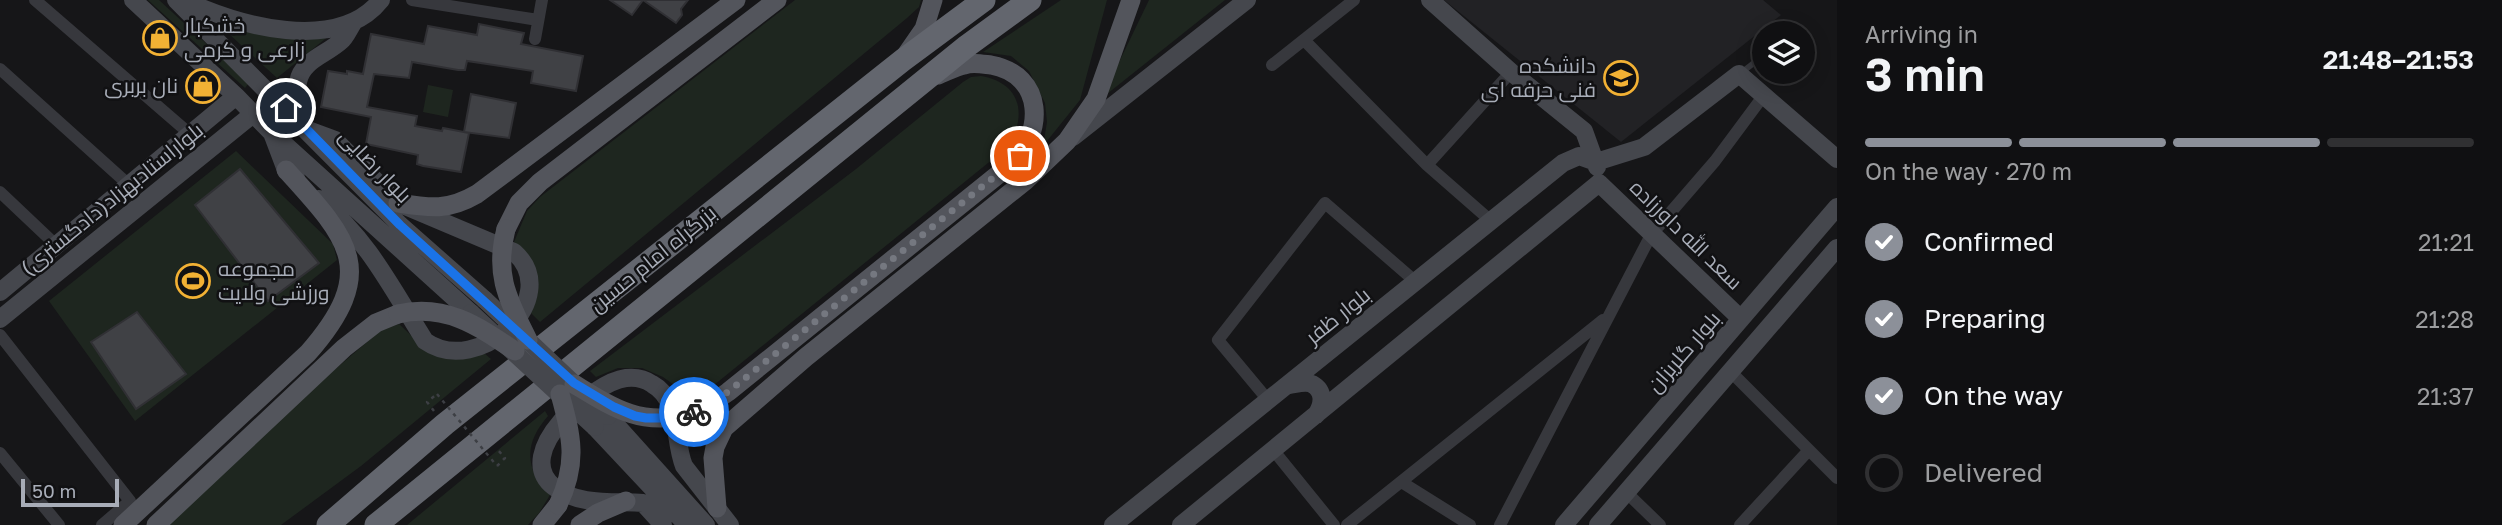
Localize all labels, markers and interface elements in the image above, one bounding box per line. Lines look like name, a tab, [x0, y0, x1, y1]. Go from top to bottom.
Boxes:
place label: خشکبار زارعی و کرمی	[183, 12, 305, 63]
shop icon: خشکبار زارعی و کرمی	[141, 19, 179, 57]
text: Arriving in	[1865, 20, 1978, 48]
map controls	[1752, 21, 1815, 84]
button: layers	[1752, 21, 1815, 84]
text: 21:48–21:53	[2323, 44, 2474, 75]
text: 3 min	[1865, 46, 1985, 101]
place label: دانشکده فنی حرفه ای	[1481, 52, 1596, 103]
school or university icon: دانشکده فنی حرفه ای	[1602, 59, 1640, 97]
shop icon: نان بربری	[184, 67, 222, 105]
place label: نان بربری	[104, 72, 178, 99]
pin	[256, 78, 316, 138]
icon: home	[267, 89, 305, 127]
street label: بلواراستادبهزاد(دادگستری)	[15, 116, 209, 281]
street label: بلوار رضایی	[333, 123, 418, 209]
pin	[990, 126, 1050, 186]
icon: bag	[1001, 137, 1039, 175]
text: On the way · 270 m	[1865, 157, 2072, 185]
street label: سعد الله داورزاده	[1625, 174, 1748, 295]
street label: بزرگراه امام حسین	[584, 199, 722, 319]
icon: check	[1865, 223, 1903, 261]
text: Confirmed	[1924, 226, 2054, 257]
text: 21:21	[2418, 228, 2474, 256]
place label: مجموعه ورزشی ولایت	[218, 255, 329, 306]
sports icon: مجموعه ورزشی ولایت	[174, 262, 212, 300]
street label: بلوار ظفر	[1299, 281, 1375, 350]
icon: check	[1865, 300, 1903, 338]
text: Preparing	[1924, 303, 2046, 334]
street label: بلوار گلریزان	[1641, 305, 1726, 398]
text: 21:28	[2415, 305, 2474, 333]
courier	[659, 377, 729, 447]
icon: check	[1865, 377, 1903, 415]
text: On the way	[1924, 380, 2063, 411]
text: 21:37	[2417, 382, 2474, 410]
icon: bike	[675, 393, 713, 431]
text: Delivered	[1924, 457, 2043, 488]
scale bar	[21, 476, 119, 508]
text: 50 m	[32, 479, 76, 502]

